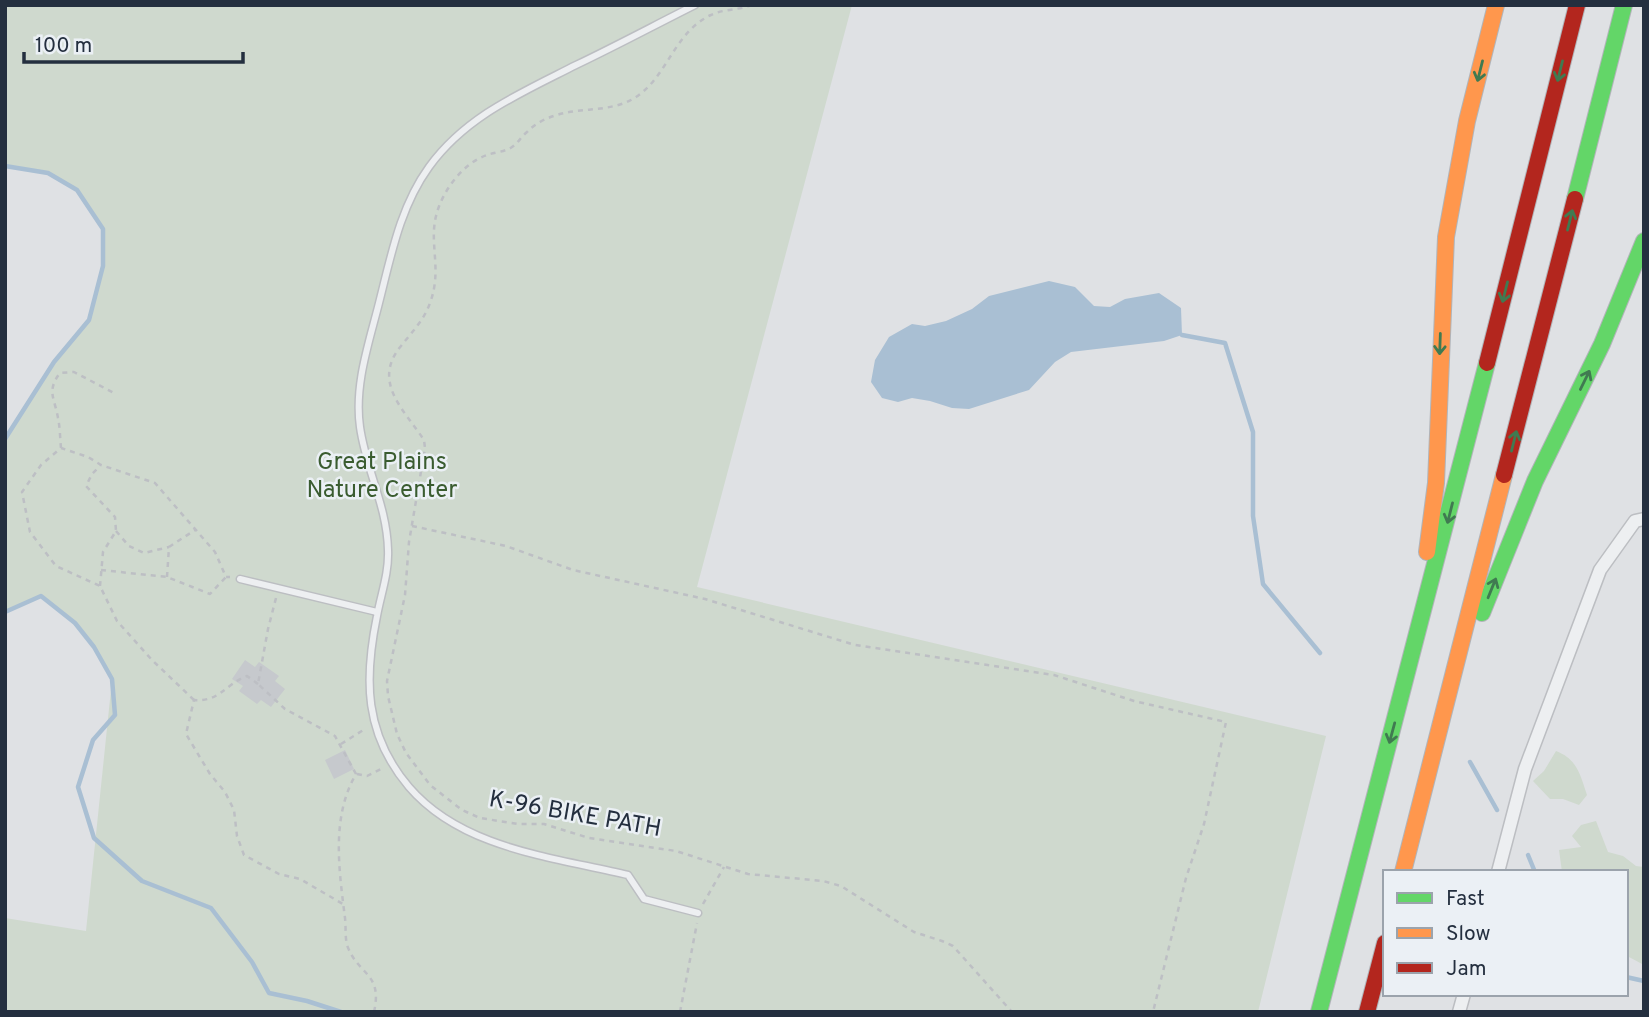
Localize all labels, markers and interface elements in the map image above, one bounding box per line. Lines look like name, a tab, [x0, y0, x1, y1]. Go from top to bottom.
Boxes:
scale bar	[24, 21, 243, 65]
text: 100 m	[35, 33, 92, 60]
one-way arrow	[1473, 60, 1486, 82]
one-way arrow	[1553, 60, 1566, 82]
one-way arrow	[1564, 209, 1577, 232]
one-way arrow	[1498, 280, 1511, 303]
one-way arrow	[1434, 333, 1447, 356]
one-way arrow	[1578, 370, 1592, 391]
one-way arrow	[1508, 430, 1521, 453]
park label: Great Plains Nature Center	[306, 448, 458, 506]
one-way arrow	[1443, 501, 1456, 524]
one-way arrow	[1487, 578, 1500, 599]
one-way arrow	[1385, 721, 1398, 744]
street label: K-96 BIKE PATH	[487, 785, 663, 845]
legend	[1383, 870, 1628, 996]
text: Fast	[1446, 886, 1485, 913]
text: Slow	[1446, 921, 1491, 948]
text: Jam	[1446, 956, 1487, 983]

